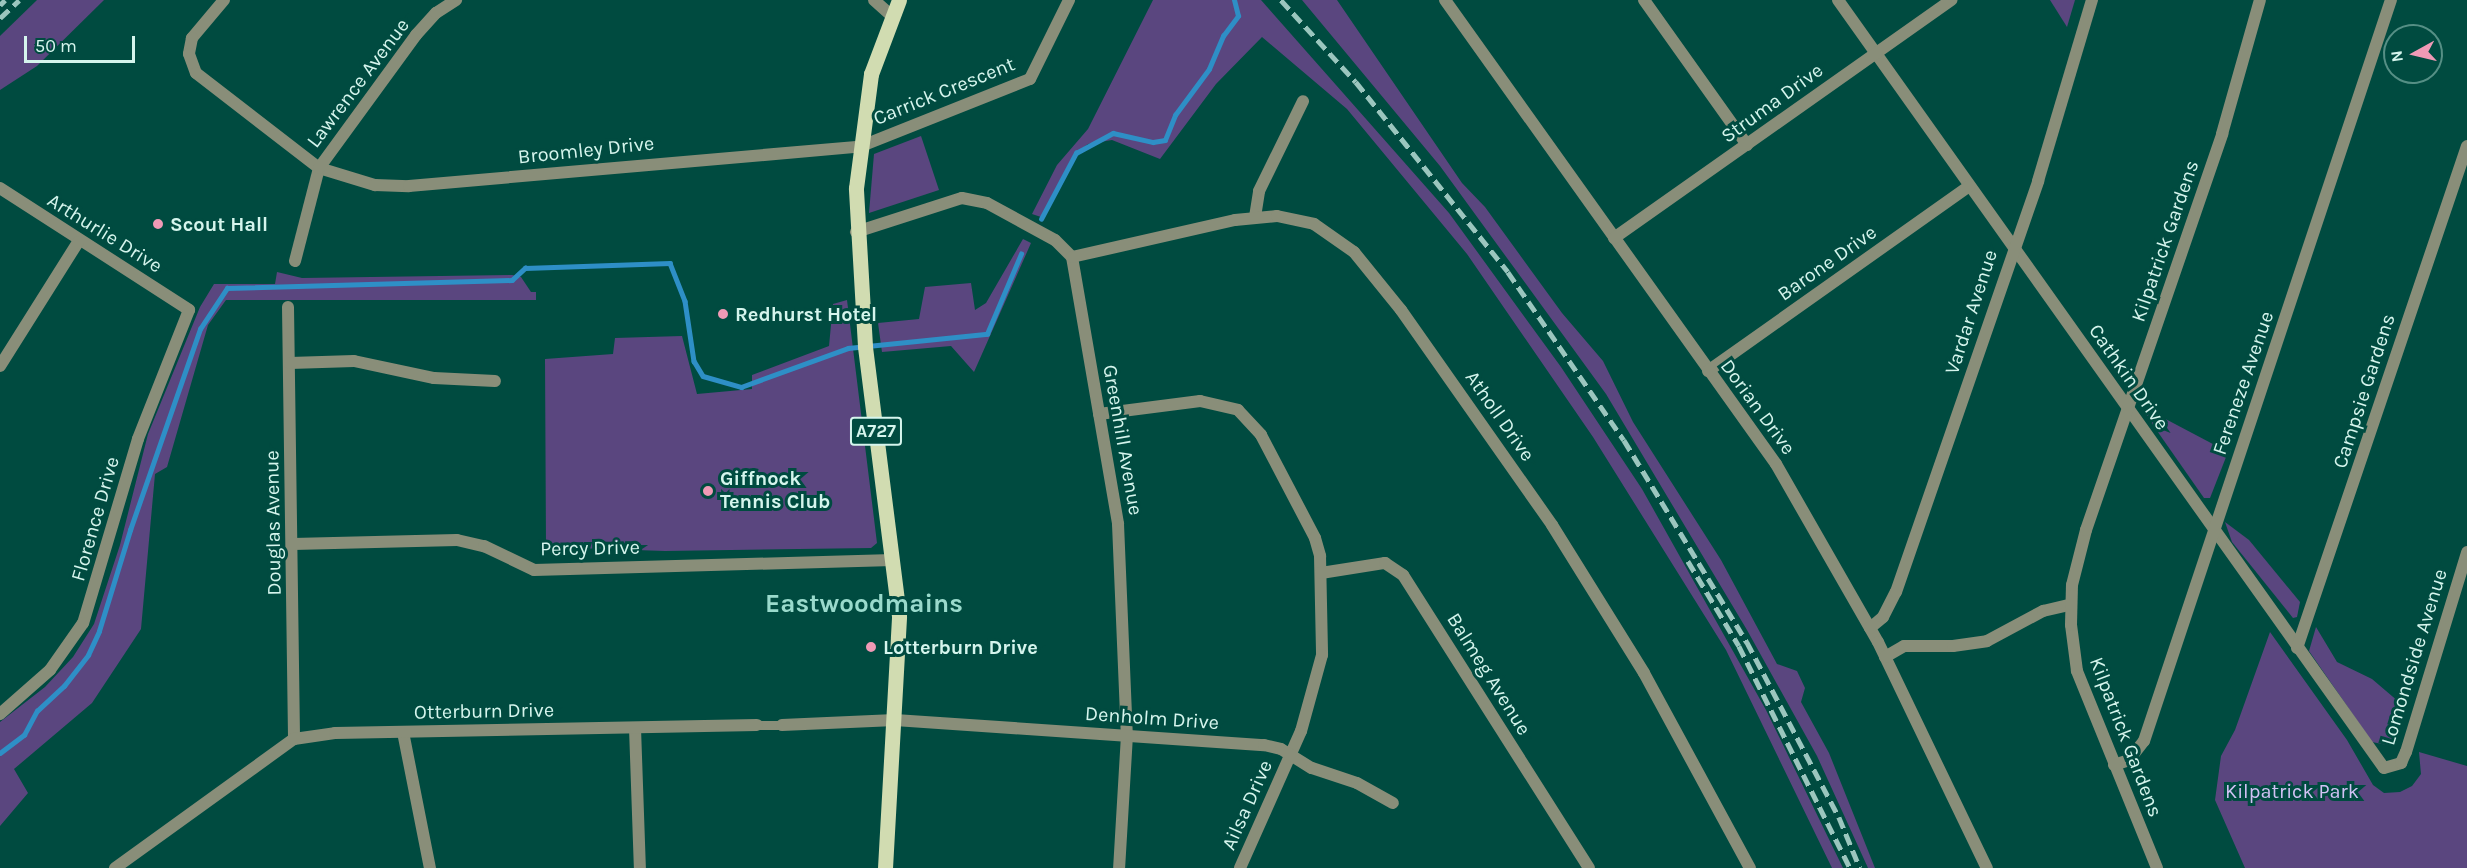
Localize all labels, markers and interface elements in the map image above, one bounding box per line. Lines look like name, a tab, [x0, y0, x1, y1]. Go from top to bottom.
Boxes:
street label: Lawrence Avenue	[302, 14, 414, 152]
scale bar	[27, 24, 138, 62]
north arrow	[2383, 24, 2443, 84]
text: 50 m	[35, 35, 77, 57]
text: N	[2386, 49, 2407, 63]
street label: Carrick Crescent	[870, 52, 1018, 130]
street label: Struma Drive	[1716, 58, 1828, 148]
street label: Broomley Drive	[517, 131, 655, 169]
street label: Kilpatrick Gardens	[2126, 157, 2204, 325]
street label: Arthurlie Drive	[43, 188, 167, 278]
place label: Scout Hall	[170, 212, 268, 236]
marker: Scout Hall	[151, 217, 165, 231]
street label: Barone Drive	[1773, 220, 1881, 306]
street label: Vardar Avenue	[1940, 247, 2002, 377]
place label: Redhurst Hotel	[735, 302, 877, 326]
marker: Redhurst Hotel	[716, 307, 730, 321]
street label: Fereneze Avenue	[2207, 308, 2279, 458]
street label: Campsie Gardens	[2328, 311, 2400, 471]
street label: Cathkin Drive	[2084, 319, 2174, 435]
street label: Dorian Drive	[1715, 355, 1801, 459]
street label: Greenhill Avenue	[1098, 363, 1148, 517]
street label: Atholl Drive	[1460, 366, 1540, 466]
road number: A727	[849, 416, 903, 446]
street label: Douglas Avenue	[260, 450, 286, 596]
street label: Florence Drive	[66, 454, 124, 584]
place label: Giffnock Tennis Club	[720, 467, 830, 514]
marker: Giffnock Tennis Club	[701, 484, 715, 498]
street label: Percy Drive	[540, 535, 640, 561]
street label: Lomondside Avenue	[2376, 566, 2452, 748]
district label: Eastwoodmains	[765, 588, 963, 620]
street label: Balmeg Avenue	[1442, 608, 1536, 740]
place label: Lotterburn Drive	[883, 635, 1038, 659]
marker: Lotterburn Drive	[864, 640, 878, 654]
street label: Kilpatrick Gardens	[2084, 654, 2168, 820]
street label: Otterburn Drive	[414, 698, 554, 724]
street label: Denholm Drive	[1084, 701, 1220, 735]
street label: Ailsa Drive	[1217, 756, 1277, 854]
park label: Kilpatrick Park	[2225, 779, 2359, 803]

